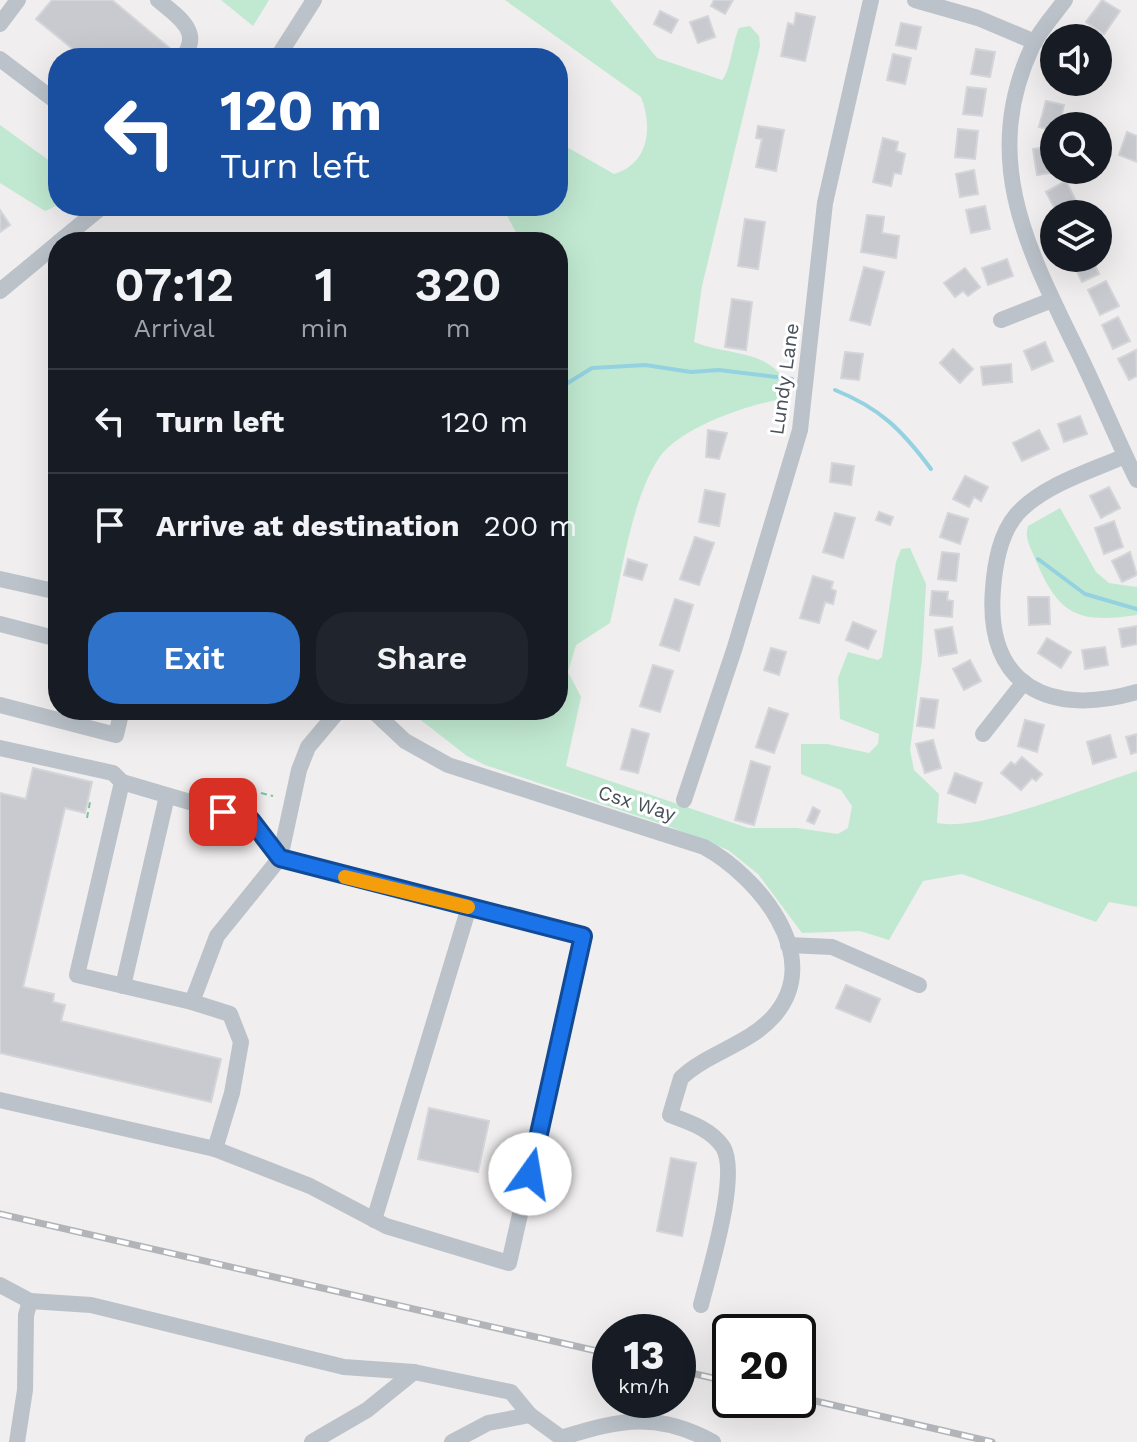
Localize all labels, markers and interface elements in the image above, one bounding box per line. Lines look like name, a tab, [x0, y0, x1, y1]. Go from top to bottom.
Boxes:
map controls	[1040, 24, 1112, 272]
button: sound	[1040, 24, 1112, 96]
text: 120 m	[220, 78, 382, 144]
icon: left	[88, 80, 192, 184]
button: search	[1040, 112, 1112, 184]
text: Turn left	[220, 145, 370, 187]
button: layers	[1040, 200, 1112, 272]
text: 07:12	[114, 256, 234, 313]
text: 1	[314, 256, 334, 313]
text: 320	[415, 256, 502, 313]
text: Arrival	[134, 313, 215, 343]
text: min	[300, 313, 348, 343]
text: m	[446, 313, 471, 343]
street label: Lundy Lane	[764, 321, 804, 437]
icon: left	[88, 399, 132, 443]
text: Turn left	[156, 404, 284, 439]
text: 120 m	[441, 404, 528, 439]
icon: arrive	[88, 503, 132, 547]
text: Arrive at destination	[156, 508, 460, 543]
text: 200 m	[484, 508, 577, 543]
button: Exit	[88, 612, 300, 704]
button: Share	[316, 612, 528, 704]
pin	[189, 778, 257, 846]
street label: Csx Way	[595, 780, 679, 826]
icon: arrive	[201, 790, 245, 834]
position arrow	[488, 1132, 572, 1216]
speed limit sign: 20	[712, 1314, 816, 1418]
text: 13	[624, 1332, 664, 1379]
text: km/h	[618, 1374, 670, 1398]

